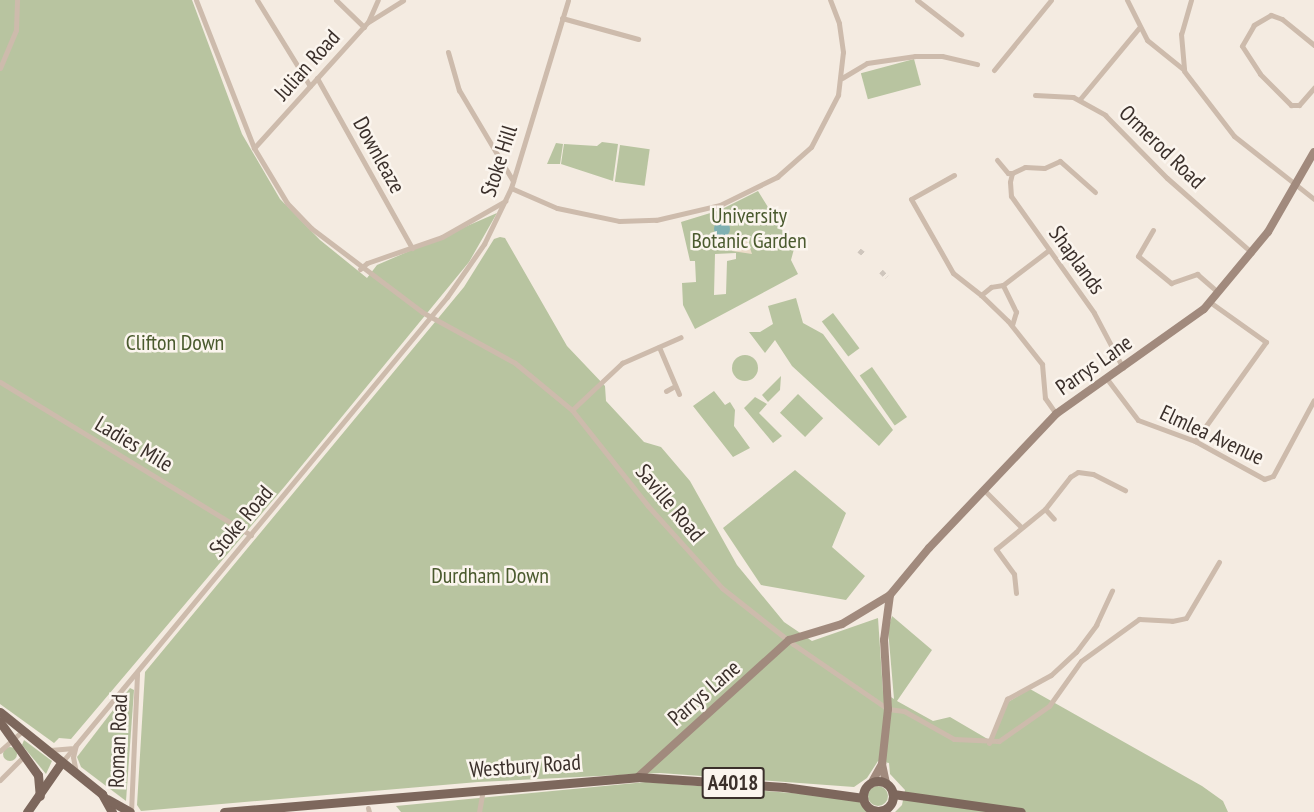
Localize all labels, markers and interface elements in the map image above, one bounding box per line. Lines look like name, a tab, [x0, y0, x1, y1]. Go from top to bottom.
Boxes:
street label: Julian Road	[269, 24, 345, 106]
street label: Ormerod Road	[1114, 100, 1210, 194]
street label: Downleaze	[347, 112, 411, 198]
street label: Stoke Hill	[475, 122, 523, 200]
park label: University Botanic Garden	[691, 202, 807, 254]
street label: Shaplands	[1043, 221, 1111, 299]
street label: Parrys Lane	[1051, 329, 1137, 401]
park label: Clifton Down	[126, 330, 224, 356]
street label: Elmlea Avenue	[1156, 399, 1268, 471]
street label: Ladies Mile	[90, 411, 178, 477]
street label: Saville Road	[630, 459, 710, 547]
street label: Stoke Road	[204, 480, 278, 562]
park label: Durdham Down	[431, 563, 549, 589]
street label: Parrys Lane	[663, 655, 745, 731]
street label: Roman Road	[103, 693, 133, 789]
street label: Westbury Road	[468, 749, 582, 783]
road number: A4018	[702, 765, 764, 801]

